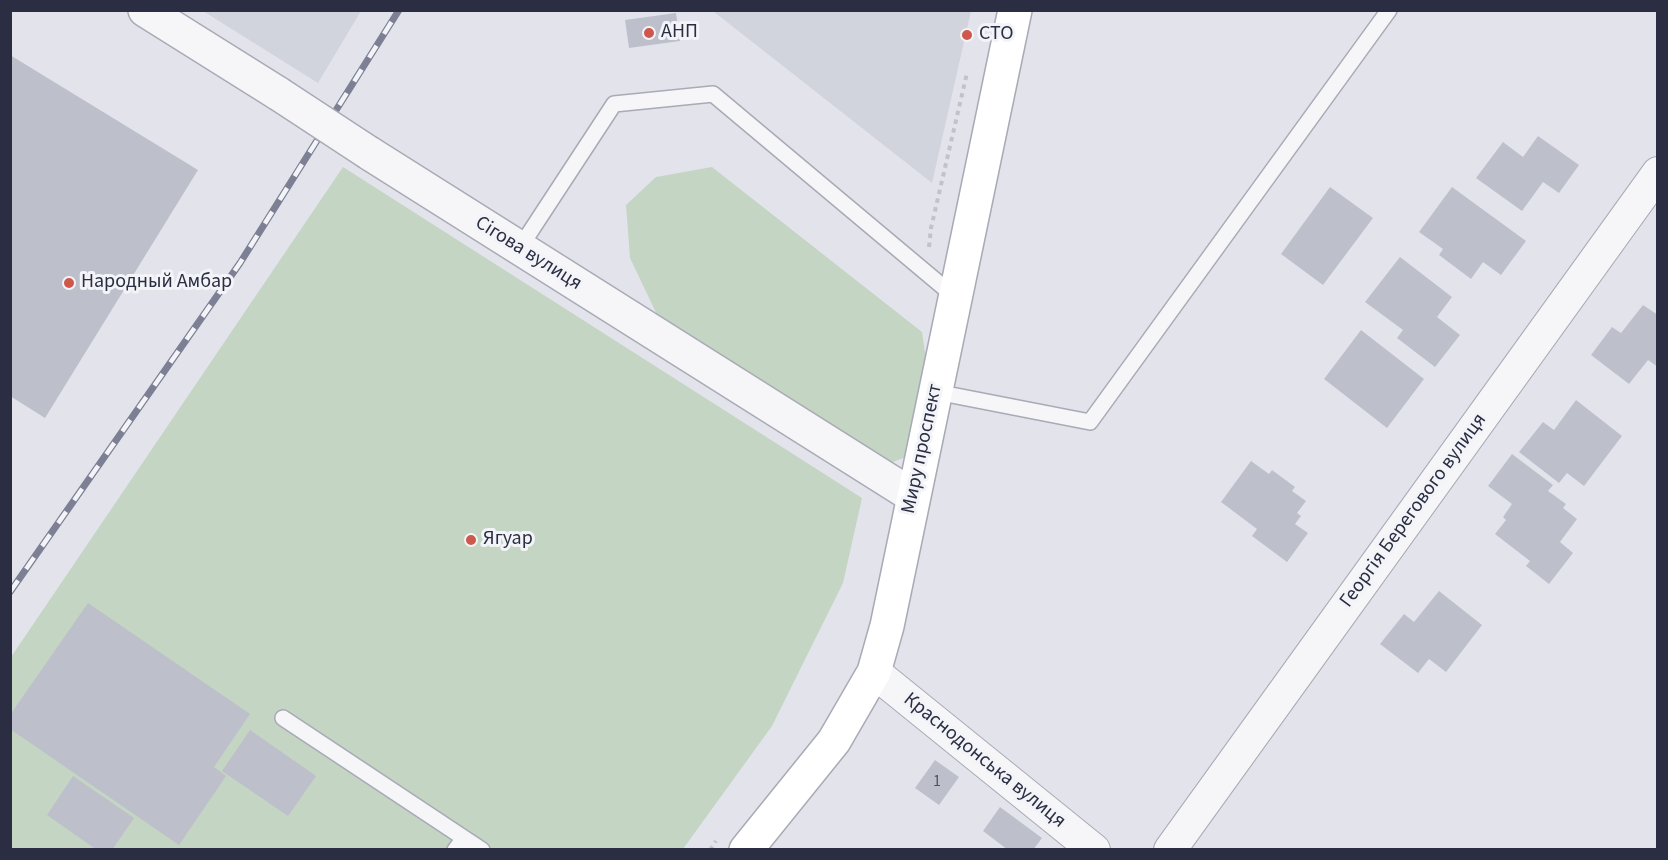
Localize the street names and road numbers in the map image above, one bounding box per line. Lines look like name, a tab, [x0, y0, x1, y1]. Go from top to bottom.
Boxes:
street label: Сігова вулиця	[470, 212, 586, 296]
street label: Миру проспект	[898, 382, 948, 516]
street label: Георгія Берегового вулиця	[1336, 409, 1492, 613]
street label: Краснодонська вулиця	[898, 688, 1070, 834]

